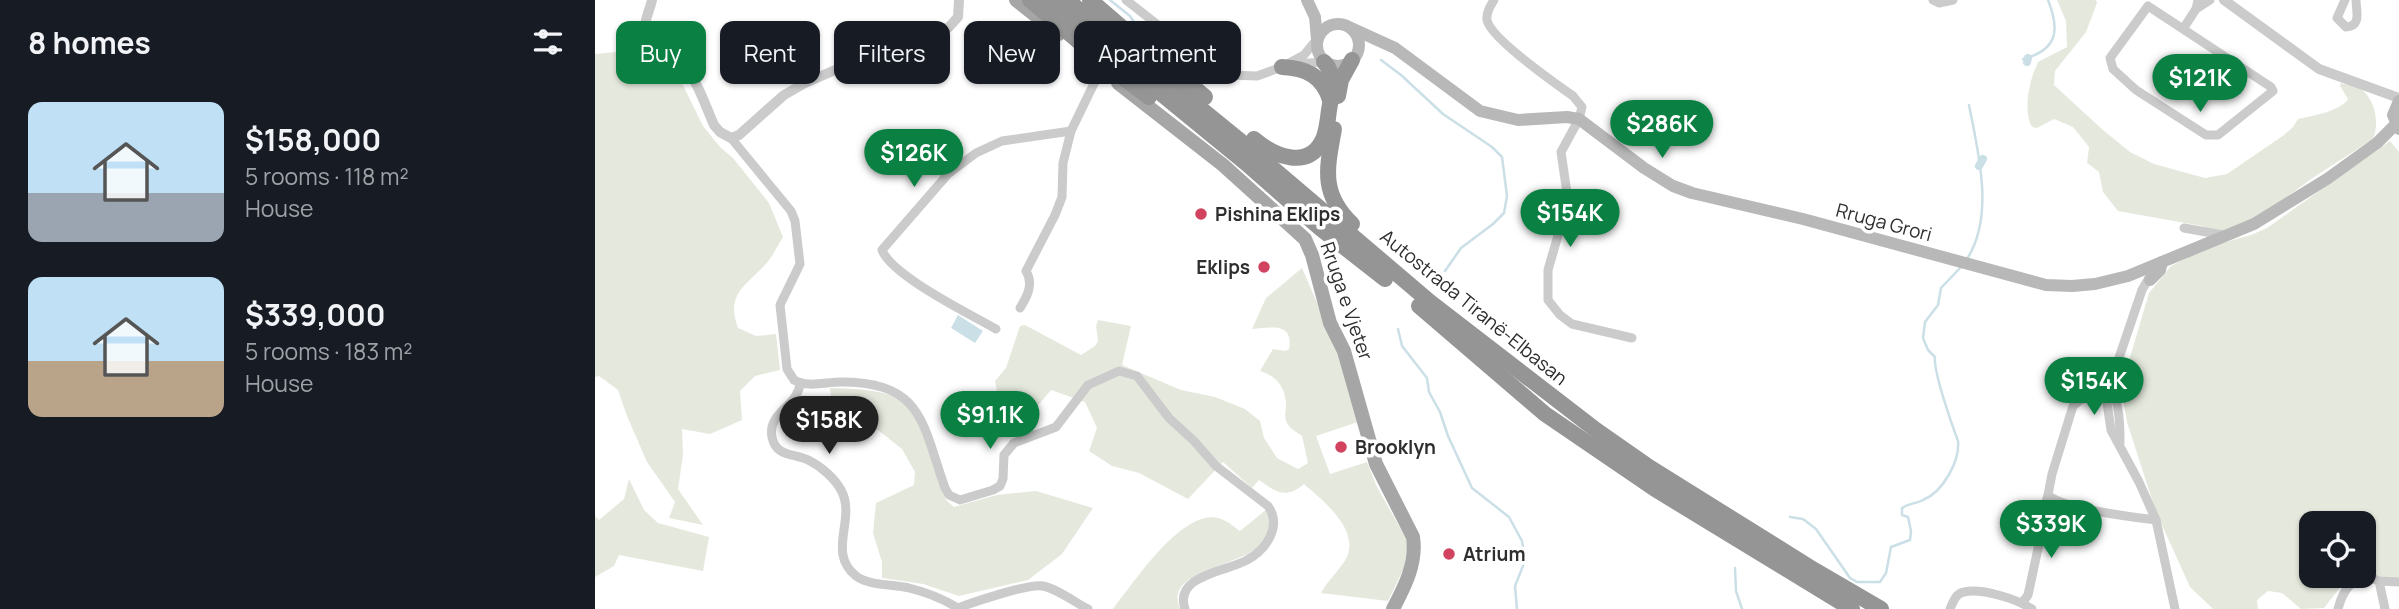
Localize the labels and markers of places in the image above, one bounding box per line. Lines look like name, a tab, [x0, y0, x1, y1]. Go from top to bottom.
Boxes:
pin: $121K	[2151, 54, 2249, 114]
pin: $286K	[1613, 100, 1711, 160]
pin: $126K	[865, 130, 963, 189]
pin: $154K	[1521, 190, 1619, 249]
place label: Pishina Eklips	[1215, 201, 1340, 227]
marker: Pishina Eklips	[1193, 206, 1209, 222]
place label: Eklips	[1196, 254, 1250, 280]
marker: Eklips	[1256, 259, 1272, 275]
pin: $154K	[2045, 358, 2143, 417]
pin: $91.1K	[933, 392, 1047, 451]
pin: $158K	[780, 396, 878, 456]
place label: Brooklyn	[1355, 434, 1436, 460]
marker: Brooklyn	[1333, 439, 1349, 455]
pin: $339K	[2002, 500, 2100, 560]
place label: Atrium	[1463, 541, 1525, 567]
marker: Atrium	[1441, 546, 1457, 562]

